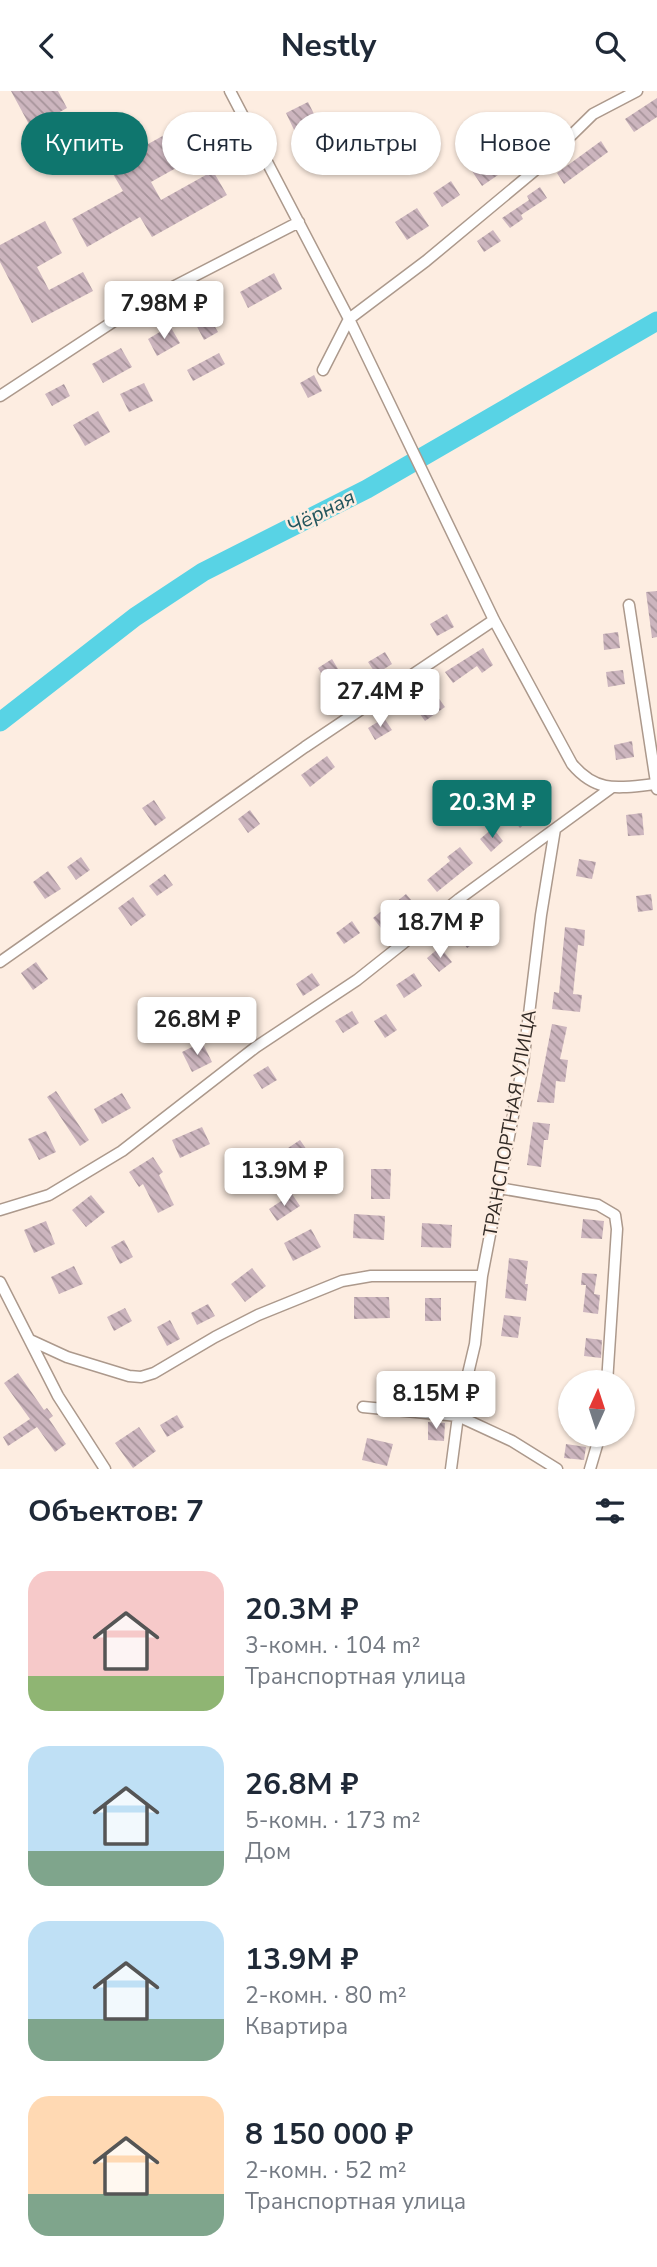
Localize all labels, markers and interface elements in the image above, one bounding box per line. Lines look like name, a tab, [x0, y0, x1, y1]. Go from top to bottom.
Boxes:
text: Nestly	[281, 24, 376, 67]
icon: back	[28, 27, 66, 65]
icon: search	[591, 27, 629, 65]
chip: Купить	[21, 112, 148, 175]
chip: Снять	[162, 112, 277, 175]
chip: Фильтры	[291, 112, 441, 175]
chip: Новое	[455, 112, 575, 175]
pin: 7.98M ₽	[99, 281, 229, 341]
text: 7.98M ₽	[120, 288, 208, 319]
water label: Чёрная	[282, 483, 360, 541]
pin: 27.4M ₽	[315, 669, 445, 729]
text: 27.4M ₽	[336, 676, 424, 707]
pin: 20.3M ₽	[427, 781, 557, 840]
text: 20.3M ₽	[448, 787, 536, 818]
pin: 18.7M ₽	[375, 901, 505, 960]
text: 18.7M ₽	[396, 907, 484, 938]
pin: 26.8M ₽	[132, 997, 262, 1057]
text: 26.8M ₽	[153, 1004, 241, 1035]
street label: ТРАНСПОРТНАЯ УЛИЦА	[477, 1007, 543, 1239]
pin: 13.9M ₽	[219, 1149, 349, 1208]
text: 13.9M ₽	[240, 1155, 328, 1186]
north arrow	[558, 1370, 635, 1447]
map controls	[558, 1370, 635, 1447]
pin: 8.15M ₽	[371, 1371, 501, 1431]
text: 8.15M ₽	[392, 1378, 480, 1409]
text: Объектов: 7	[28, 1491, 204, 1532]
icon: filters	[591, 1492, 629, 1530]
text: 20.3M ₽	[245, 1589, 359, 1630]
icon: home	[84, 1599, 168, 1683]
text: 3-комн. · 104 m²	[245, 1630, 420, 1661]
text: Транспортная улица	[245, 1661, 466, 1692]
text: 26.8M ₽	[245, 1764, 359, 1805]
icon: home	[84, 1774, 168, 1858]
text: 5-комн. · 173 m²	[245, 1805, 420, 1836]
text: Дом	[245, 1836, 291, 1867]
text: 13.9M ₽	[245, 1939, 359, 1980]
icon: home	[84, 1949, 168, 2033]
text: 2-комн. · 80 m²	[245, 1980, 407, 2011]
text: Квартира	[245, 2011, 348, 2042]
text: 8 150 000 ₽	[245, 2114, 413, 2155]
icon: home	[84, 2124, 168, 2208]
text: 2-комн. · 52 m²	[245, 2155, 407, 2186]
text: Транспортная улица	[245, 2186, 466, 2217]

